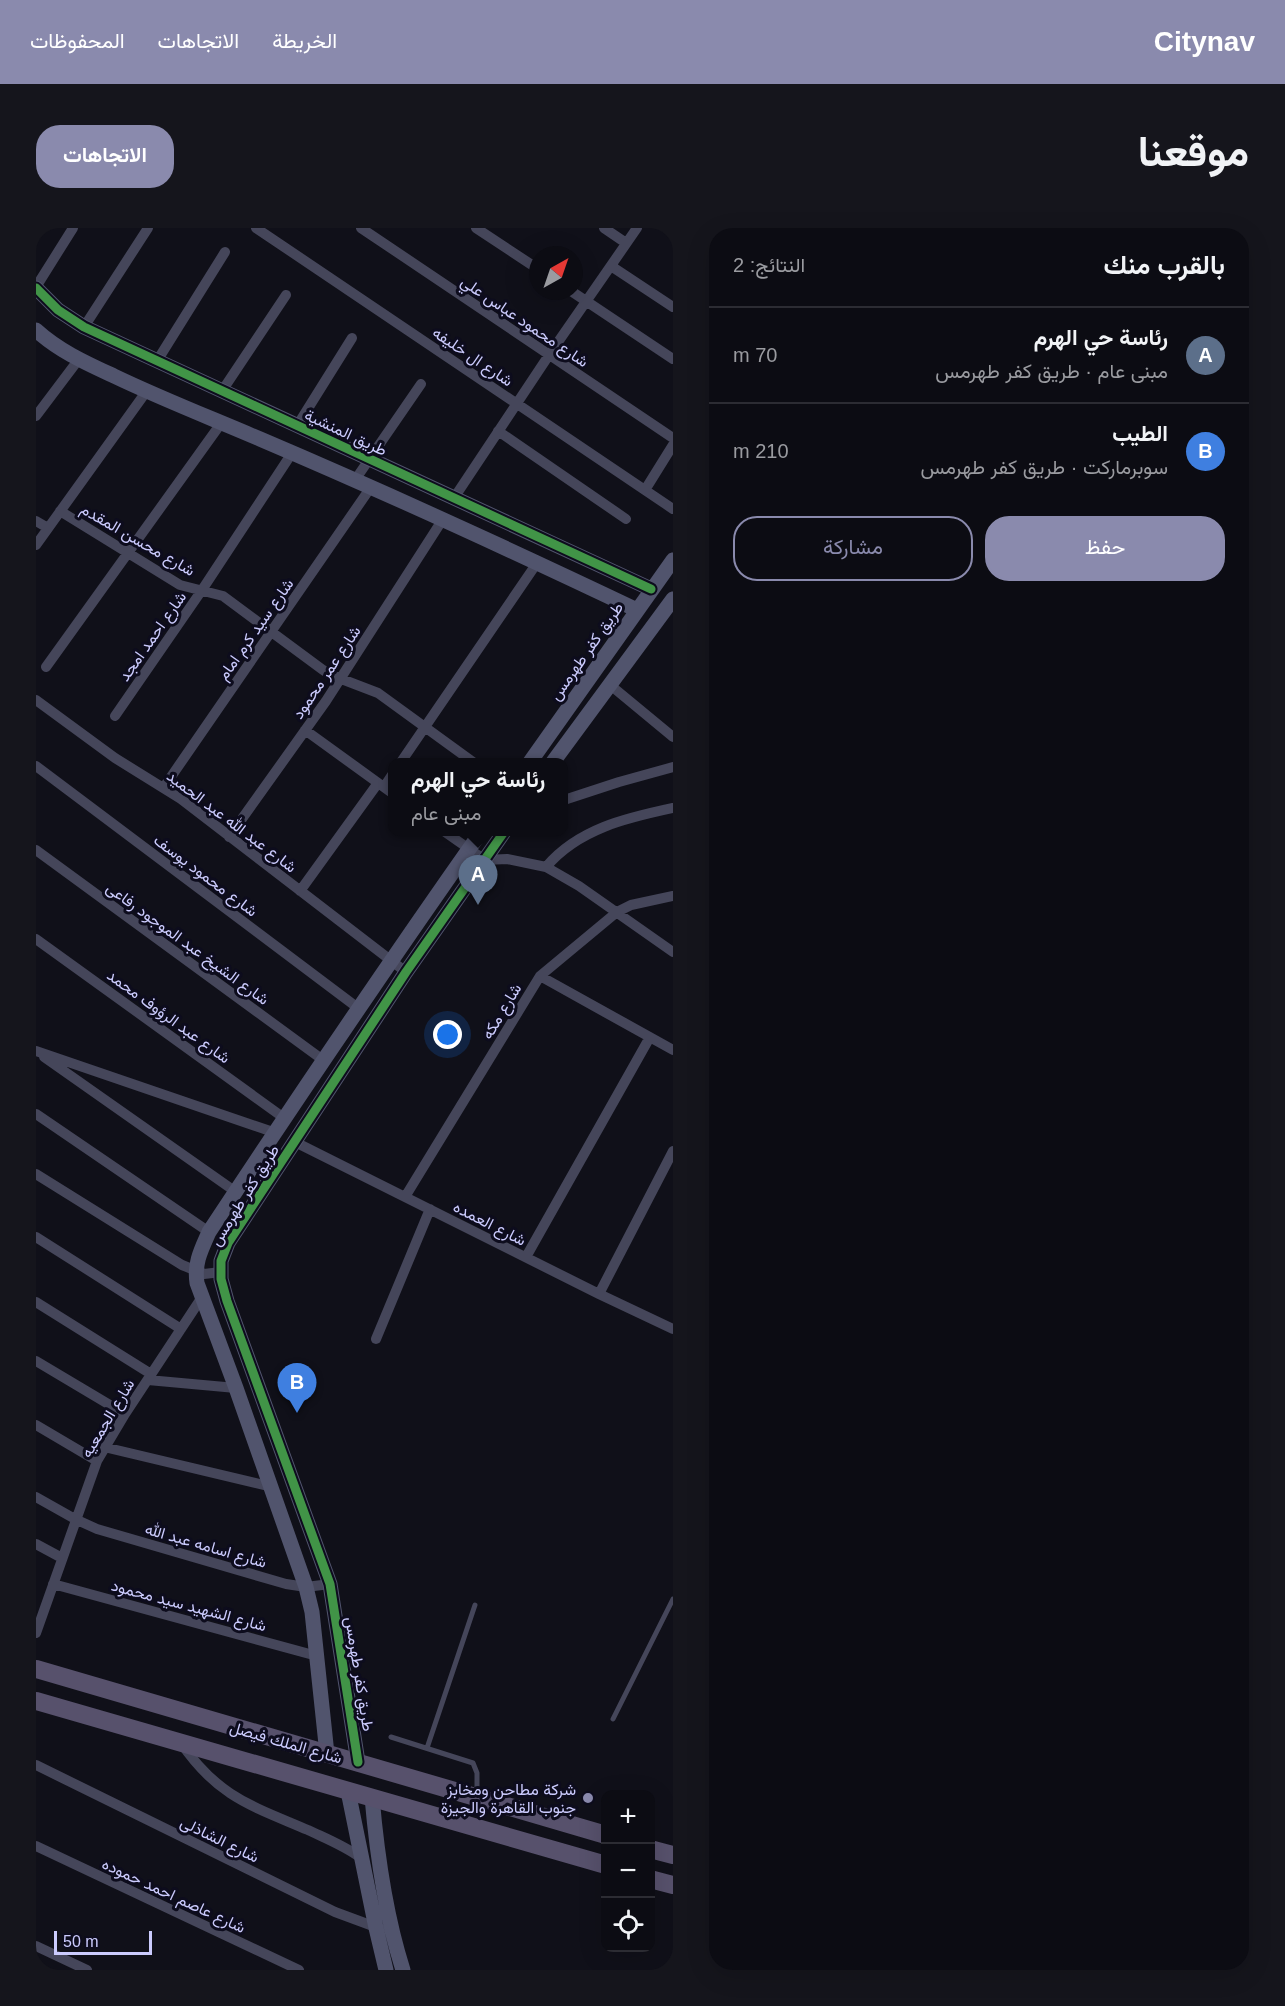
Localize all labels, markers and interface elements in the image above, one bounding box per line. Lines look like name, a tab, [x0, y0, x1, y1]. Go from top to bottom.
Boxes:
text: Citynav	[1154, 26, 1255, 57]
text: المحفوظات	[30, 29, 125, 52]
text: الاتجاهات	[158, 29, 239, 52]
text: الخريطة	[272, 29, 337, 52]
button: الاتجاهات	[36, 125, 174, 188]
text: موقعنا	[1138, 128, 1249, 175]
north arrow	[529, 246, 583, 300]
text: بالقرب منك	[1104, 250, 1225, 280]
text: النتائج: 2	[733, 254, 805, 276]
street label: شارع محمود عباس علي	[455, 273, 592, 374]
street label: شارع ال خليفه	[428, 323, 516, 392]
text: رئاسة حي الهرم	[1034, 325, 1168, 350]
text: 70 m	[733, 344, 777, 366]
text: A	[1198, 344, 1213, 366]
text: مبنى عام · طريق كفر طهرمس	[935, 360, 1168, 382]
street label: طريق المنشية	[301, 406, 390, 461]
text: الطيب	[1112, 421, 1168, 446]
text: 210 m	[733, 440, 789, 462]
text: B	[1198, 440, 1213, 462]
text: سوبرماركت · طريق كفر طهرمس	[921, 456, 1168, 478]
street label: شارع محسن المقدم	[76, 500, 198, 582]
button: مشاركة	[733, 516, 973, 581]
button: حفظ	[985, 516, 1225, 581]
street label: شارع سيد كرم امام	[214, 575, 299, 685]
street label: شارع احمد امجد	[115, 588, 192, 686]
street label: طريق كفر طهرمس	[546, 599, 628, 705]
street label: شارع عمر محمود	[289, 623, 366, 724]
popup	[388, 758, 568, 836]
street label: شارع عبد الله عبد الحميد	[162, 766, 300, 878]
text: رئاسة حي الهرم	[411, 767, 545, 792]
text: مبنى عام	[411, 802, 481, 824]
street label: شارع محمود يوسف	[149, 831, 261, 922]
pin: A	[458, 856, 498, 905]
street label: شارع الشيخ عبد الموجود رفاعى	[101, 879, 272, 1010]
street label: شارع عبد الرؤوف محمد	[102, 966, 233, 1069]
street label: شارع مكه	[478, 980, 527, 1044]
your location	[433, 1020, 462, 1049]
street label: طريق كفر طهرمس	[207, 1142, 284, 1250]
street label: شارع العمده	[449, 1198, 529, 1252]
pin: B	[278, 1364, 316, 1413]
street label: شارع الجمعيه	[77, 1376, 140, 1462]
street label: شارع اسامه عبد الله	[142, 1519, 269, 1574]
street label: شارع الشهيد سيد محمود	[109, 1577, 268, 1637]
street label: طريق كفر طهرمس	[340, 1616, 377, 1733]
street label: شارع الملك فيصل	[227, 1718, 344, 1769]
place label: شركة مطاحن ومخابز جنوب القاهرة والجيزة	[441, 1781, 576, 1818]
map controls	[601, 1790, 655, 1952]
button: +	[601, 1790, 655, 1844]
marker: شركة مطاحن ومخابز جنوب القاهرة والجيزة	[581, 1791, 595, 1805]
street label: شارع الشاذلى	[176, 1813, 262, 1868]
button: −	[601, 1844, 655, 1898]
street label: شارع عاصم احمد حموده	[98, 1855, 248, 1939]
button: locate	[601, 1898, 655, 1952]
scale bar	[54, 1928, 152, 1956]
text: 50 m	[63, 1933, 99, 1950]

